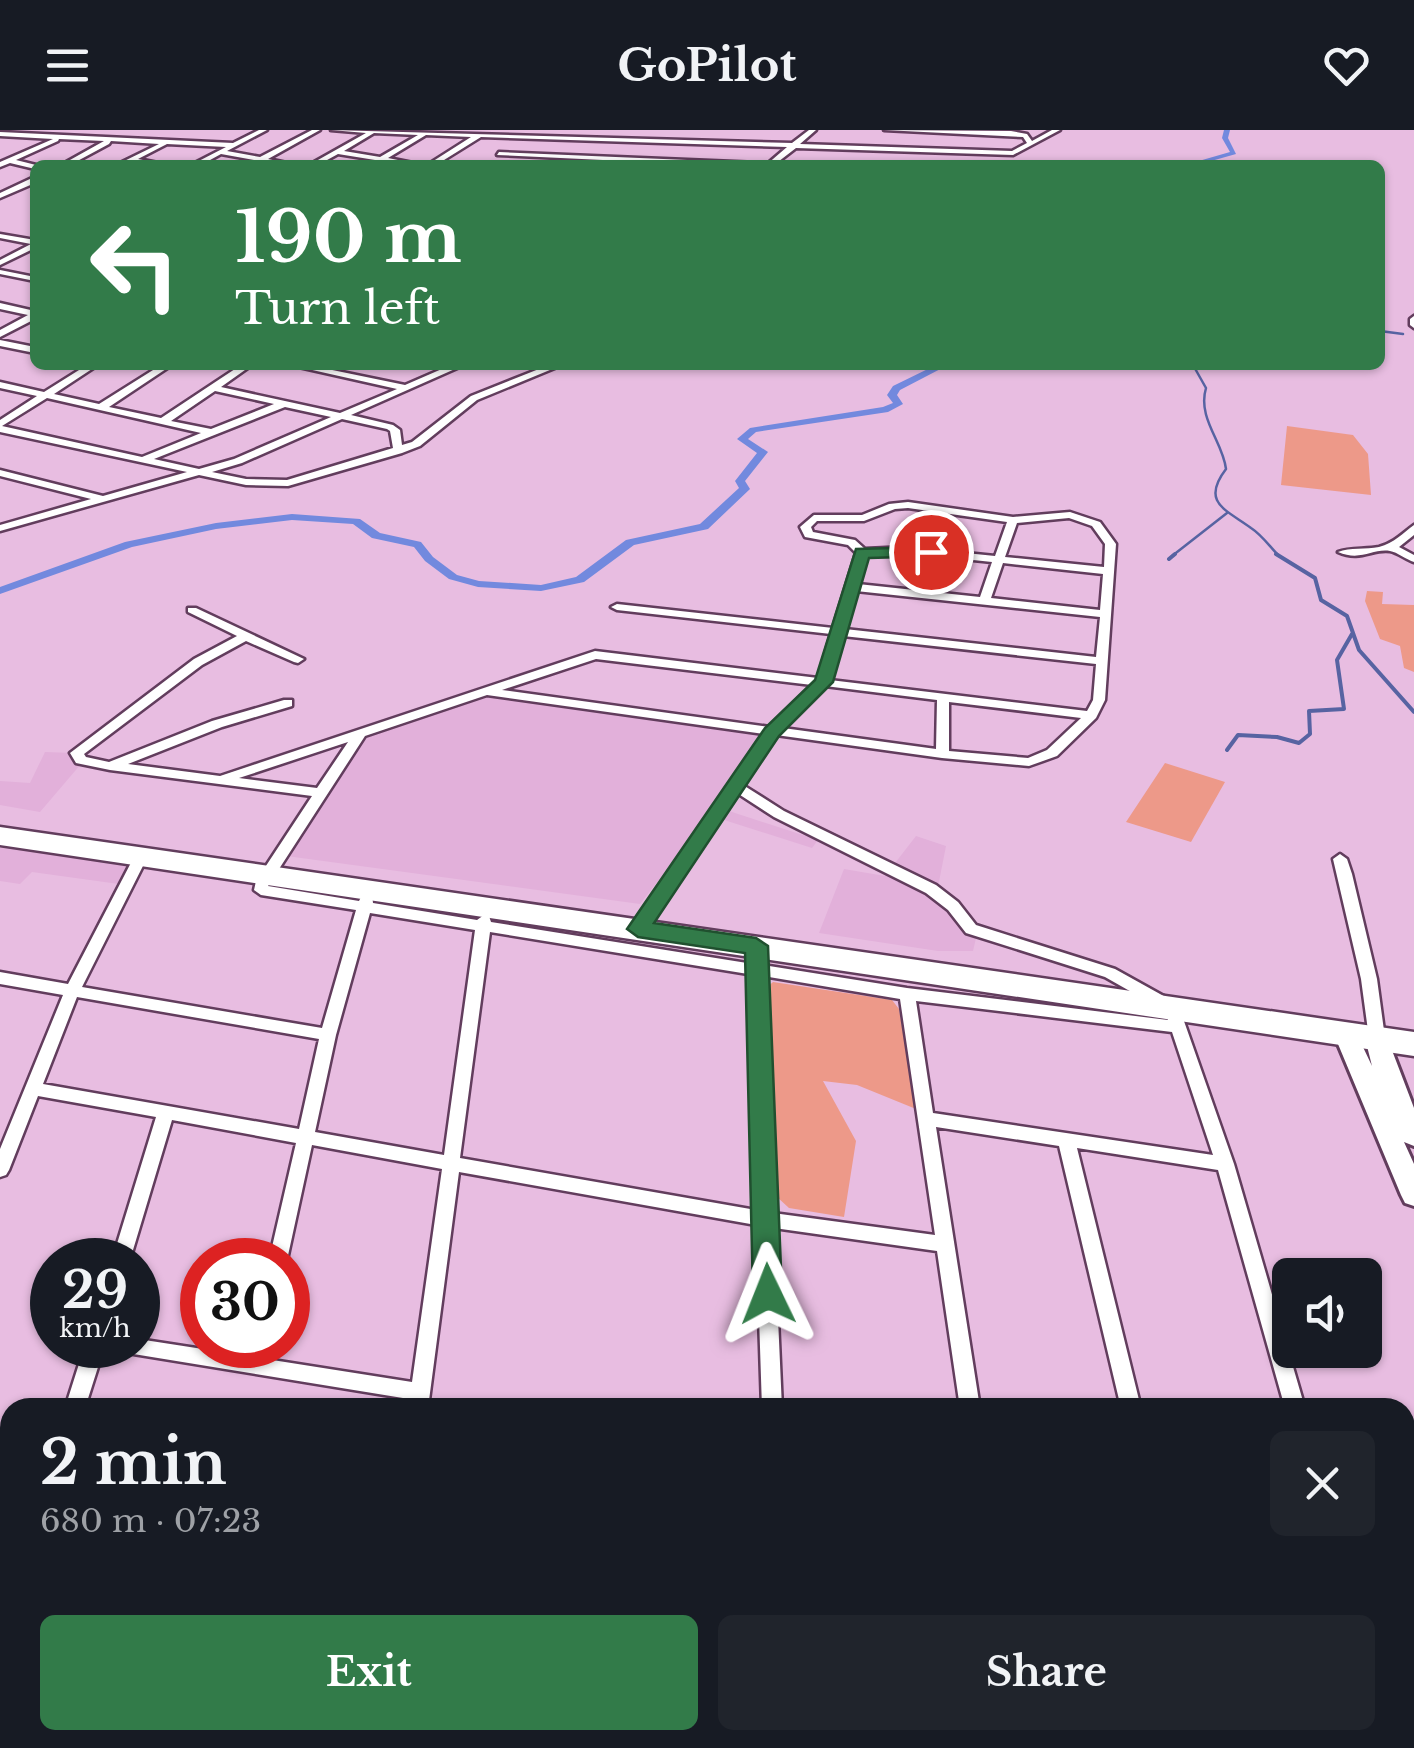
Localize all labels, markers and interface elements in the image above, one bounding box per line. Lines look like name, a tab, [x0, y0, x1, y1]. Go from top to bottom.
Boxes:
text: GoPilot	[617, 37, 797, 93]
icon: menu	[40, 38, 95, 93]
icon: heart	[1319, 38, 1374, 93]
text: 190 m	[235, 194, 462, 281]
icon: left	[70, 200, 200, 330]
text: Turn left	[235, 280, 440, 336]
pin	[889, 510, 974, 595]
icon: arrive	[904, 525, 959, 580]
speed limit sign: 30	[180, 1238, 310, 1368]
position arrow	[716, 1242, 820, 1346]
map controls	[1272, 1258, 1382, 1368]
button: sound	[1272, 1258, 1382, 1368]
text: 29	[62, 1259, 128, 1322]
text: km/h	[60, 1313, 130, 1344]
text: 2 min	[40, 1426, 227, 1500]
button: close	[1270, 1431, 1375, 1536]
text: 680 m · 07:23	[40, 1501, 261, 1541]
button: Exit	[40, 1615, 698, 1730]
button: Share	[718, 1615, 1375, 1730]

